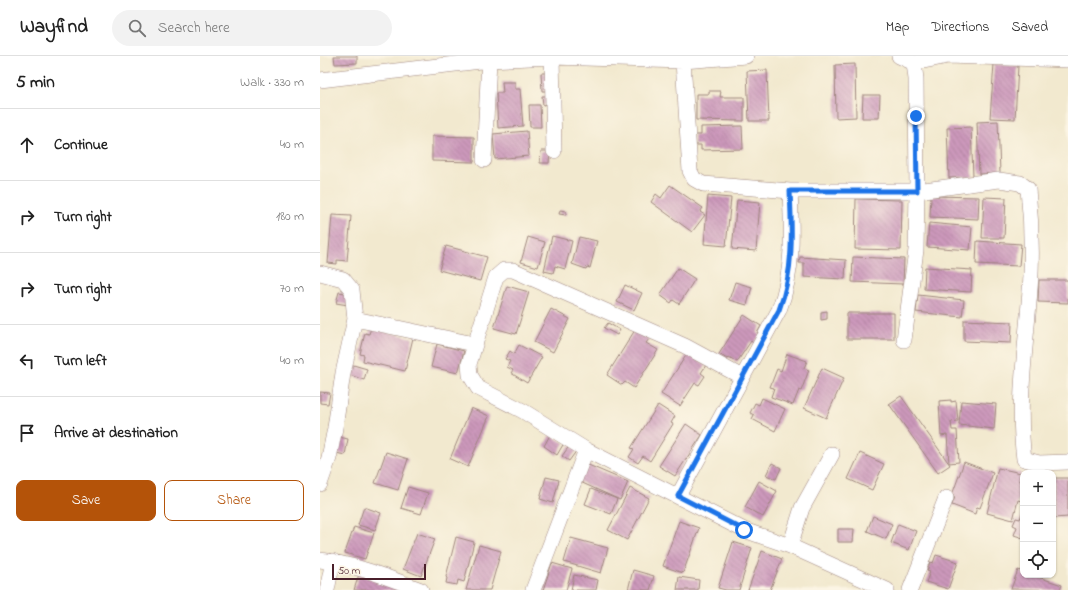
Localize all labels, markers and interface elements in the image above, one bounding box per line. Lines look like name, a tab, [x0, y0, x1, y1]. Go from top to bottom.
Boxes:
search box	[112, 10, 392, 46]
text: Wayfind	[20, 14, 88, 41]
icon: search	[126, 17, 148, 39]
text: Search here	[158, 17, 230, 39]
text: Map	[886, 17, 909, 38]
text: Directions	[931, 17, 989, 38]
text: Saved	[1011, 17, 1048, 38]
text: 5 min	[16, 70, 55, 95]
text: Walk · 330 m	[240, 73, 304, 92]
route end	[907, 107, 925, 125]
icon: ahead	[16, 134, 38, 156]
text: Continue	[54, 134, 108, 156]
text: 40 m	[280, 135, 304, 154]
icon: right	[16, 206, 38, 228]
text: Turn right	[54, 206, 112, 228]
text: 180 m	[276, 207, 304, 226]
icon: right	[16, 278, 38, 300]
text: Turn right	[54, 278, 112, 300]
text: 70 m	[280, 279, 304, 298]
icon: left	[16, 350, 38, 372]
text: Turn left	[54, 350, 107, 372]
text: 40 m	[280, 351, 304, 370]
icon: arrive	[16, 422, 38, 444]
text: Arrive at destination	[54, 422, 178, 444]
map controls	[1020, 470, 1056, 578]
button: +	[1020, 470, 1056, 506]
button: Save	[16, 480, 156, 521]
button: Share	[164, 480, 304, 521]
button: −	[1020, 506, 1056, 542]
route start	[735, 521, 753, 539]
button: locate	[1020, 542, 1056, 578]
scale bar	[332, 562, 426, 581]
text: 50 m	[338, 563, 360, 579]

